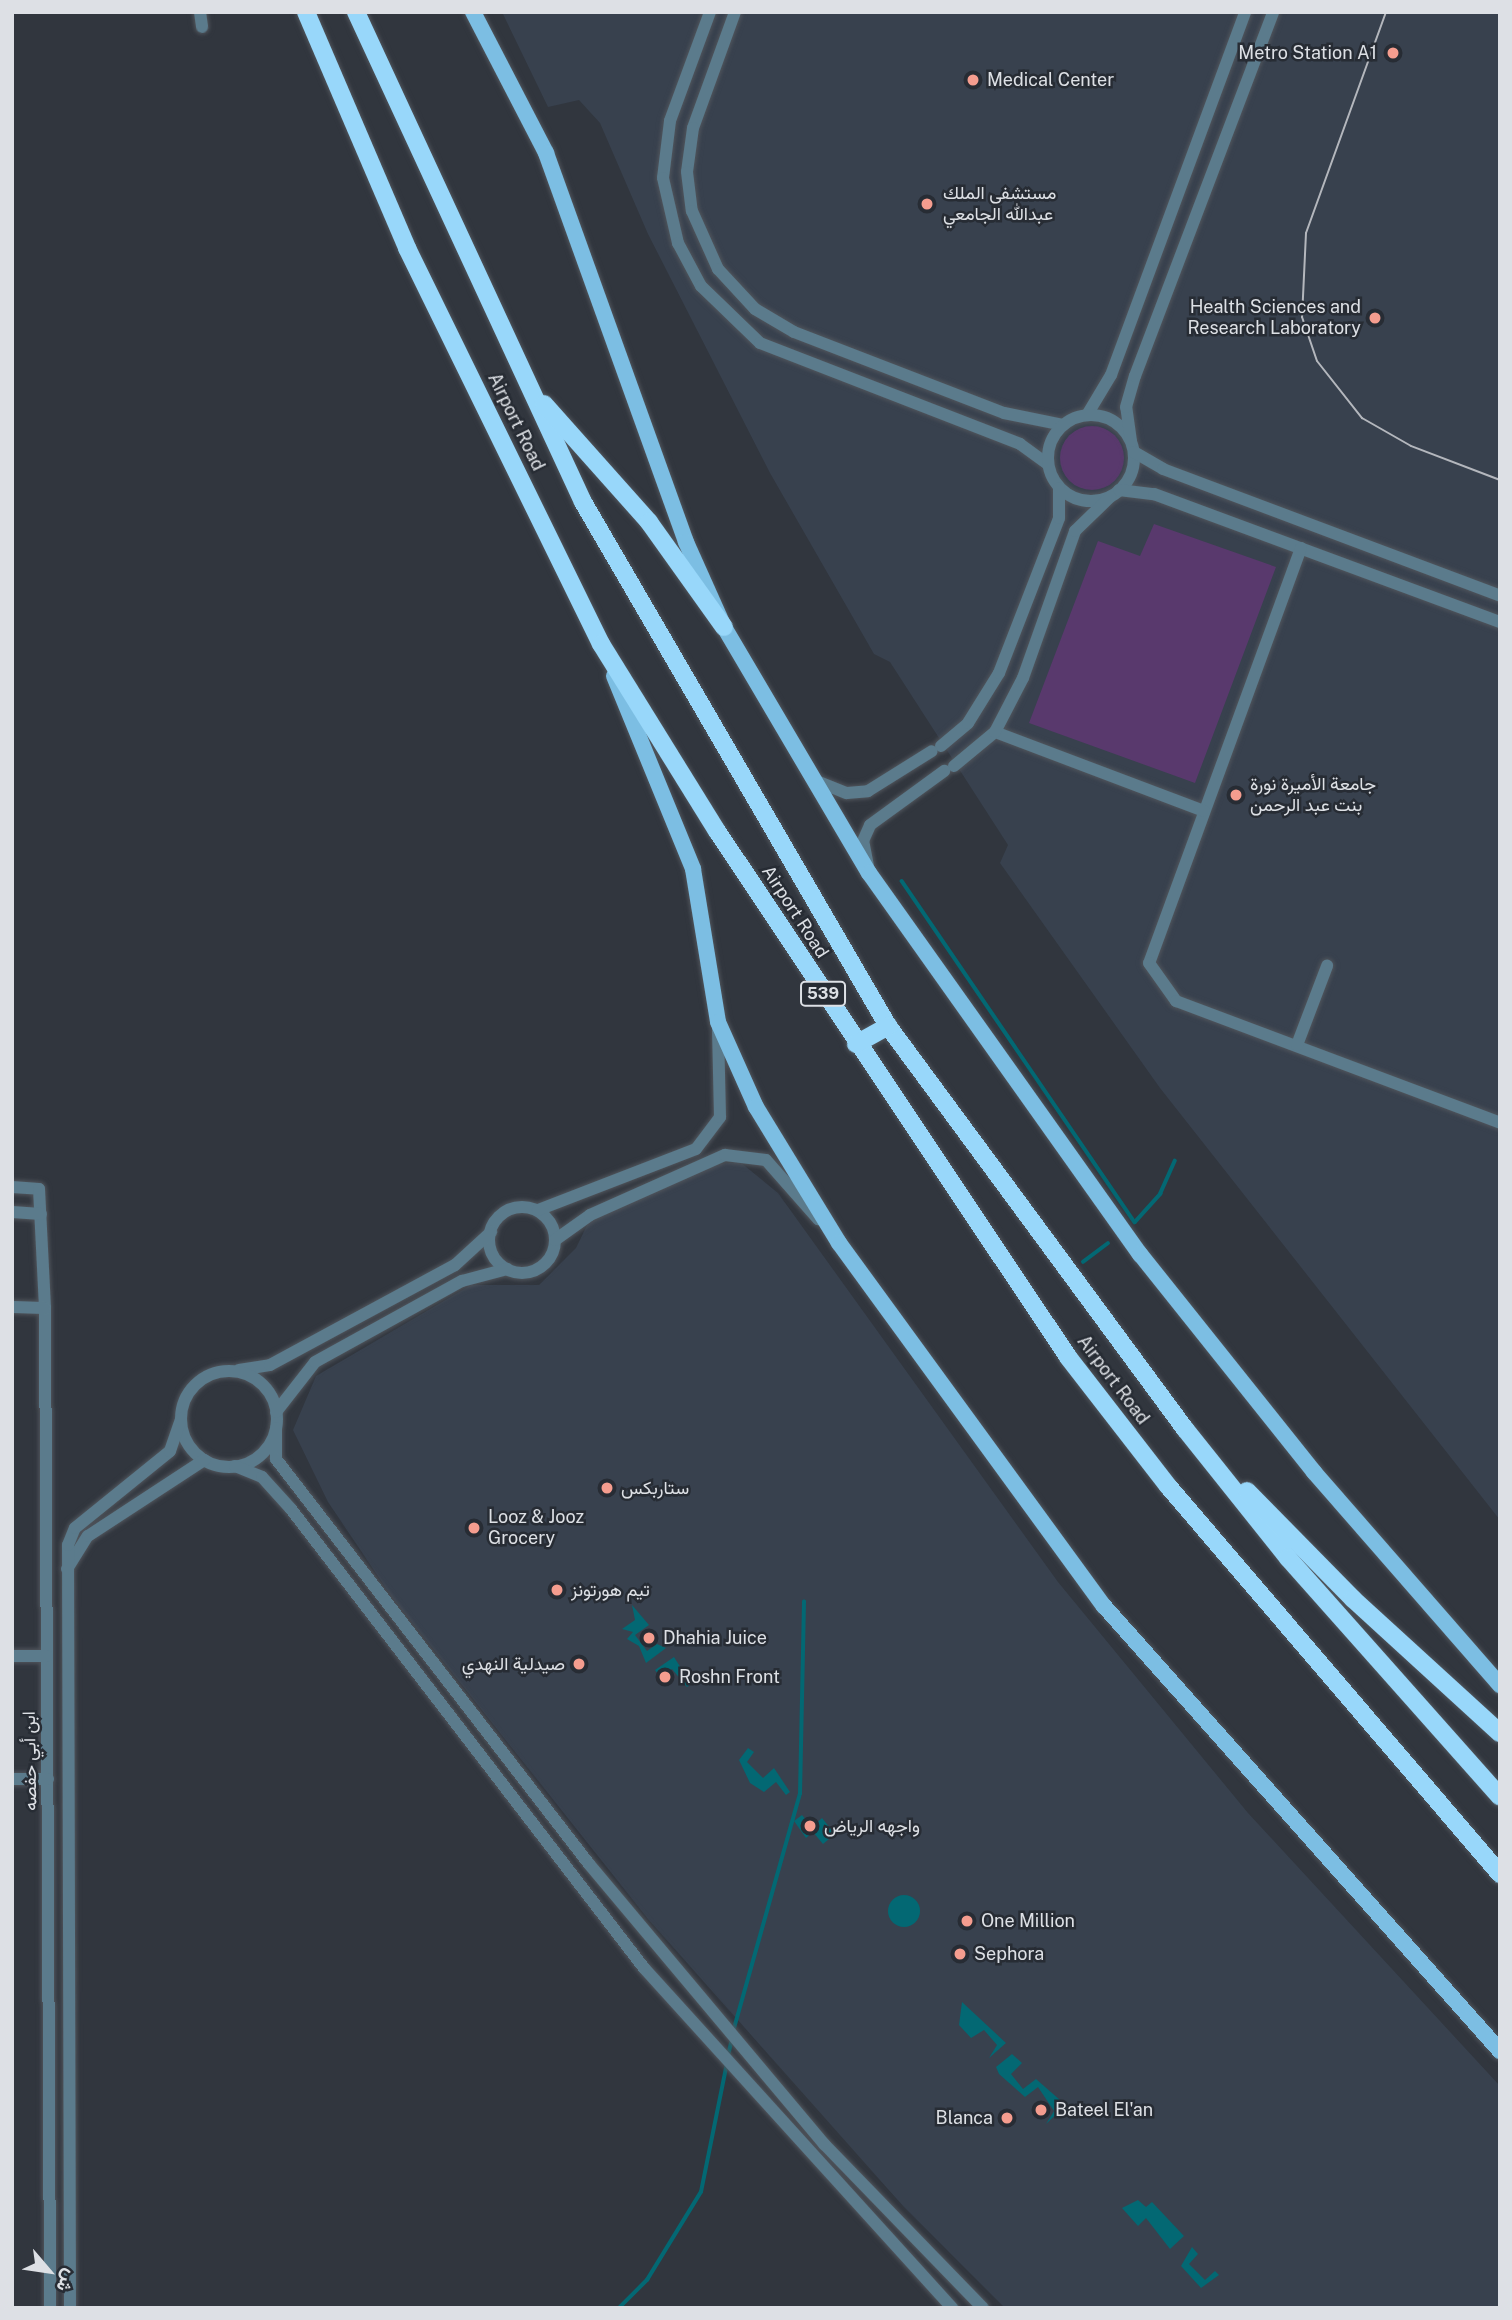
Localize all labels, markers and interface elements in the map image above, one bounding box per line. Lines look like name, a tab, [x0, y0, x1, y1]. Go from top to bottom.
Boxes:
place label: Metro Station A1	[1238, 42, 1377, 64]
marker: Metro Station A1	[1383, 43, 1403, 63]
place label: Medical Center	[987, 69, 1114, 91]
marker: Medical Center	[965, 72, 981, 88]
place label: مستشفى الملك عبدالله الجامعي	[943, 183, 1056, 226]
marker: مستشفى الملك عبدالله الجامعي	[917, 194, 937, 214]
place label: Health Sciences and Research Laboratory	[1187, 297, 1361, 340]
marker: Health Sciences and Research Laboratory	[1367, 310, 1383, 326]
street label: Airport Road	[483, 370, 549, 474]
place label: جامعة الأميرة نورة بنت عبد الرحمن	[1250, 774, 1376, 816]
marker: جامعة الأميرة نورة بنت عبد الرحمن	[1228, 787, 1244, 803]
street label: Airport Road	[757, 862, 833, 962]
road number: 539	[798, 982, 848, 1006]
street label: Airport Road	[1072, 1331, 1154, 1429]
place label: ستاربكس	[621, 1477, 689, 1499]
marker: ستاربكس	[599, 1480, 615, 1496]
place label: Looz & Jooz Grocery	[488, 1507, 584, 1550]
marker: Looz & Jooz Grocery	[466, 1520, 482, 1536]
place label: تيم هورتونز	[571, 1579, 650, 1601]
marker: تيم هورتونز	[549, 1582, 565, 1598]
place label: Dhahia Juice	[663, 1627, 767, 1649]
marker: Dhahia Juice	[641, 1630, 657, 1646]
place label: صيدلية النهدي	[462, 1653, 565, 1675]
marker: صيدلية النهدي	[571, 1656, 587, 1672]
place label: Roshn Front	[679, 1666, 780, 1688]
marker: Roshn Front	[657, 1669, 673, 1685]
street label: ابن أبي حفصه	[18, 1711, 42, 1811]
place label: واجهه الرياض	[824, 1815, 920, 1837]
marker: واجهه الرياض	[802, 1818, 818, 1834]
place label: One Million	[981, 1910, 1075, 1932]
marker: One Million	[959, 1913, 975, 1929]
place label: Sephora	[974, 1943, 1044, 1965]
marker: Sephora	[952, 1946, 968, 1962]
place label: Bateel El'an	[1055, 2099, 1153, 2121]
marker: Bateel El'an	[1033, 2102, 1049, 2118]
place label: Blanca	[936, 2107, 993, 2129]
marker: Blanca	[999, 2110, 1015, 2126]
north arrow	[14, 2236, 84, 2306]
text: ش	[52, 2266, 83, 2297]

